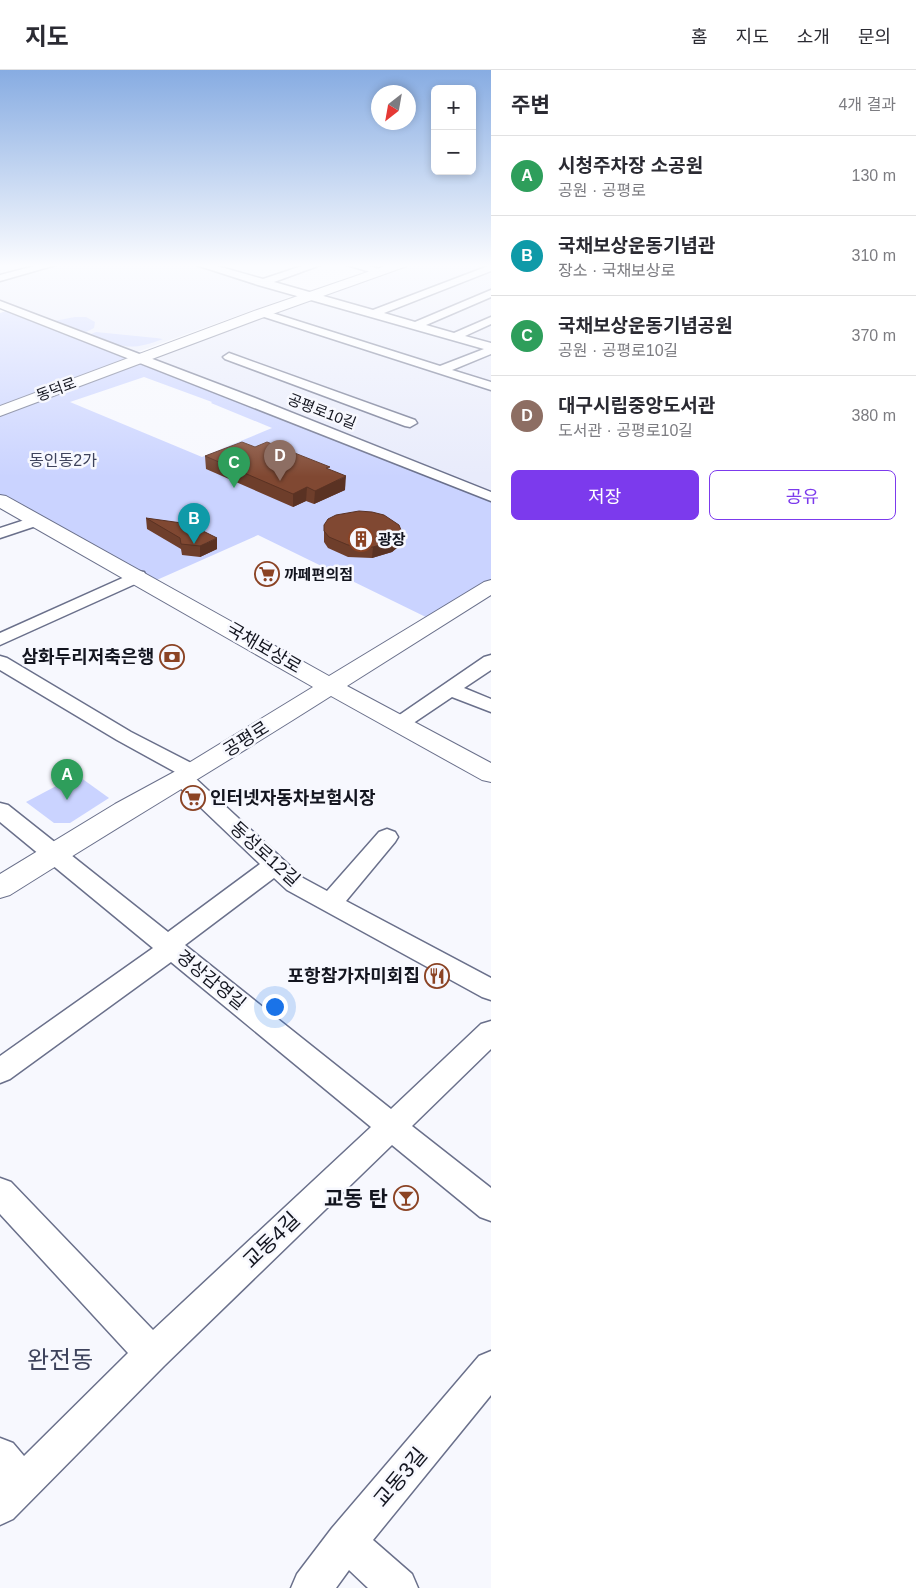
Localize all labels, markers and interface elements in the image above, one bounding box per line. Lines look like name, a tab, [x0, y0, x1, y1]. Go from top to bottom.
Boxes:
text: 지도	[25, 23, 69, 50]
text: 홈	[691, 27, 708, 47]
text: 지도	[736, 27, 769, 47]
text: 소개	[797, 27, 830, 47]
text: 문의	[858, 27, 891, 47]
north arrow	[371, 85, 416, 130]
map controls	[431, 85, 476, 175]
button: +	[431, 85, 476, 130]
text: 주변	[511, 93, 550, 116]
text: 4개 결과	[838, 96, 896, 113]
button: −	[431, 130, 476, 175]
text: 시청주차장 소공원	[558, 155, 703, 176]
text: A	[521, 167, 533, 184]
text: 130 m	[852, 167, 896, 184]
text: 공원 · 공평로	[558, 182, 646, 199]
text: 국채보상운동기념관	[558, 235, 715, 256]
text: B	[521, 247, 533, 264]
text: 310 m	[852, 247, 896, 264]
text: 장소 · 국채보상로	[558, 262, 675, 279]
text: 국채보상운동기념공원	[558, 315, 733, 336]
text: C	[521, 327, 533, 344]
text: 370 m	[852, 327, 896, 344]
text: 공원 · 공평로10길	[558, 342, 678, 359]
street label: 동덕로	[34, 374, 78, 404]
street label: 공평로10길	[285, 390, 359, 432]
text: 대구시립중앙도서관	[558, 395, 715, 416]
text: D	[521, 407, 533, 424]
text: 380 m	[852, 407, 896, 424]
text: 도서관 · 공평로10길	[558, 422, 693, 439]
pin: D	[264, 440, 296, 481]
pin: C	[218, 447, 250, 488]
district label: 동인동2가	[29, 452, 97, 469]
button: 저장	[511, 470, 699, 520]
button: 공유	[709, 470, 896, 520]
pin: B	[178, 503, 210, 544]
building icon: 광장	[348, 526, 374, 552]
place label: 광장	[378, 531, 406, 548]
supermarket icon: 까페편의점	[254, 561, 280, 587]
place label: 까페편의점	[284, 566, 353, 583]
street label: 국채보상로	[223, 619, 305, 677]
bank icon: 삼화두리저축은행	[159, 644, 185, 670]
place label: 삼화두리저축은행	[22, 647, 154, 667]
street label: 공평로	[220, 717, 272, 761]
pin: A	[51, 759, 83, 800]
supermarket icon: 인터넷자동차보험시장	[180, 785, 206, 811]
place label: 인터넷자동차보험시장	[210, 788, 376, 808]
street label: 동성로12길	[226, 818, 304, 890]
street label: 경상감영길	[173, 946, 249, 1014]
restaurant icon: 포항참가자미회집	[424, 963, 450, 989]
place label: 포항참가자미회집	[288, 966, 420, 986]
your location	[262, 994, 288, 1020]
bar icon: 교동 탄	[393, 1185, 419, 1211]
place label: 교동 탄	[324, 1187, 388, 1210]
street label: 교동4길	[238, 1208, 304, 1272]
district label: 완전동	[27, 1346, 93, 1373]
street label: 교동3길	[369, 1443, 431, 1511]

